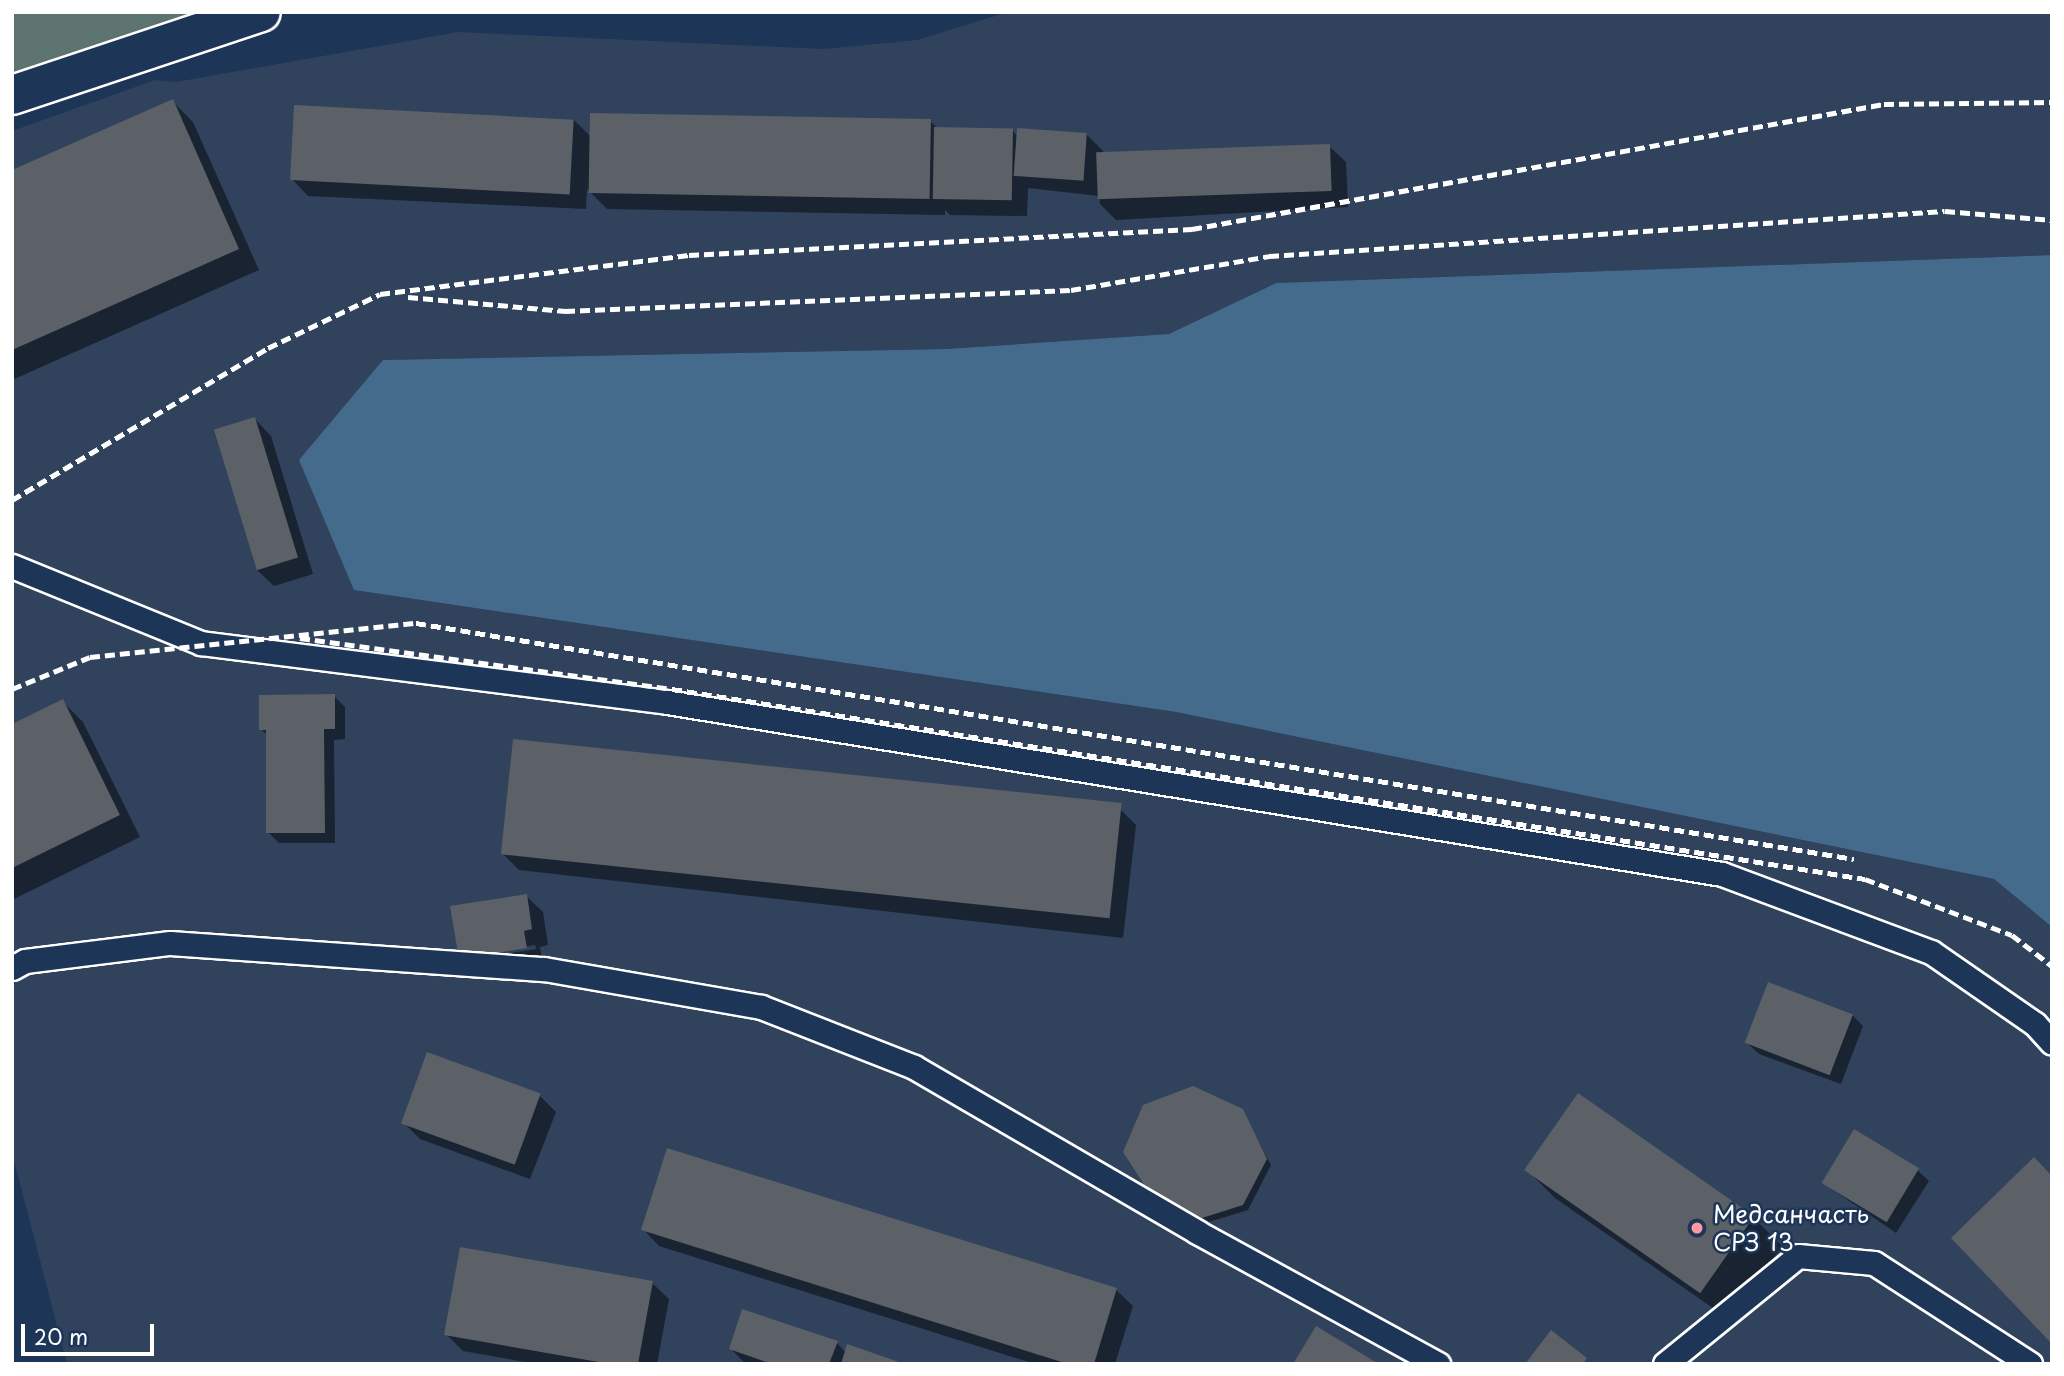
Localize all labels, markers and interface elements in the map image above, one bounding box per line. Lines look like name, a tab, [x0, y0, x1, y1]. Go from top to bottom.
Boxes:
place label: Медсанчасть СРЗ 13	[1713, 1200, 1869, 1256]
marker: Медсанчасть СРЗ 13	[1687, 1218, 1707, 1238]
scale bar	[24, 1310, 158, 1354]
text: 20 m	[34, 1320, 88, 1352]

